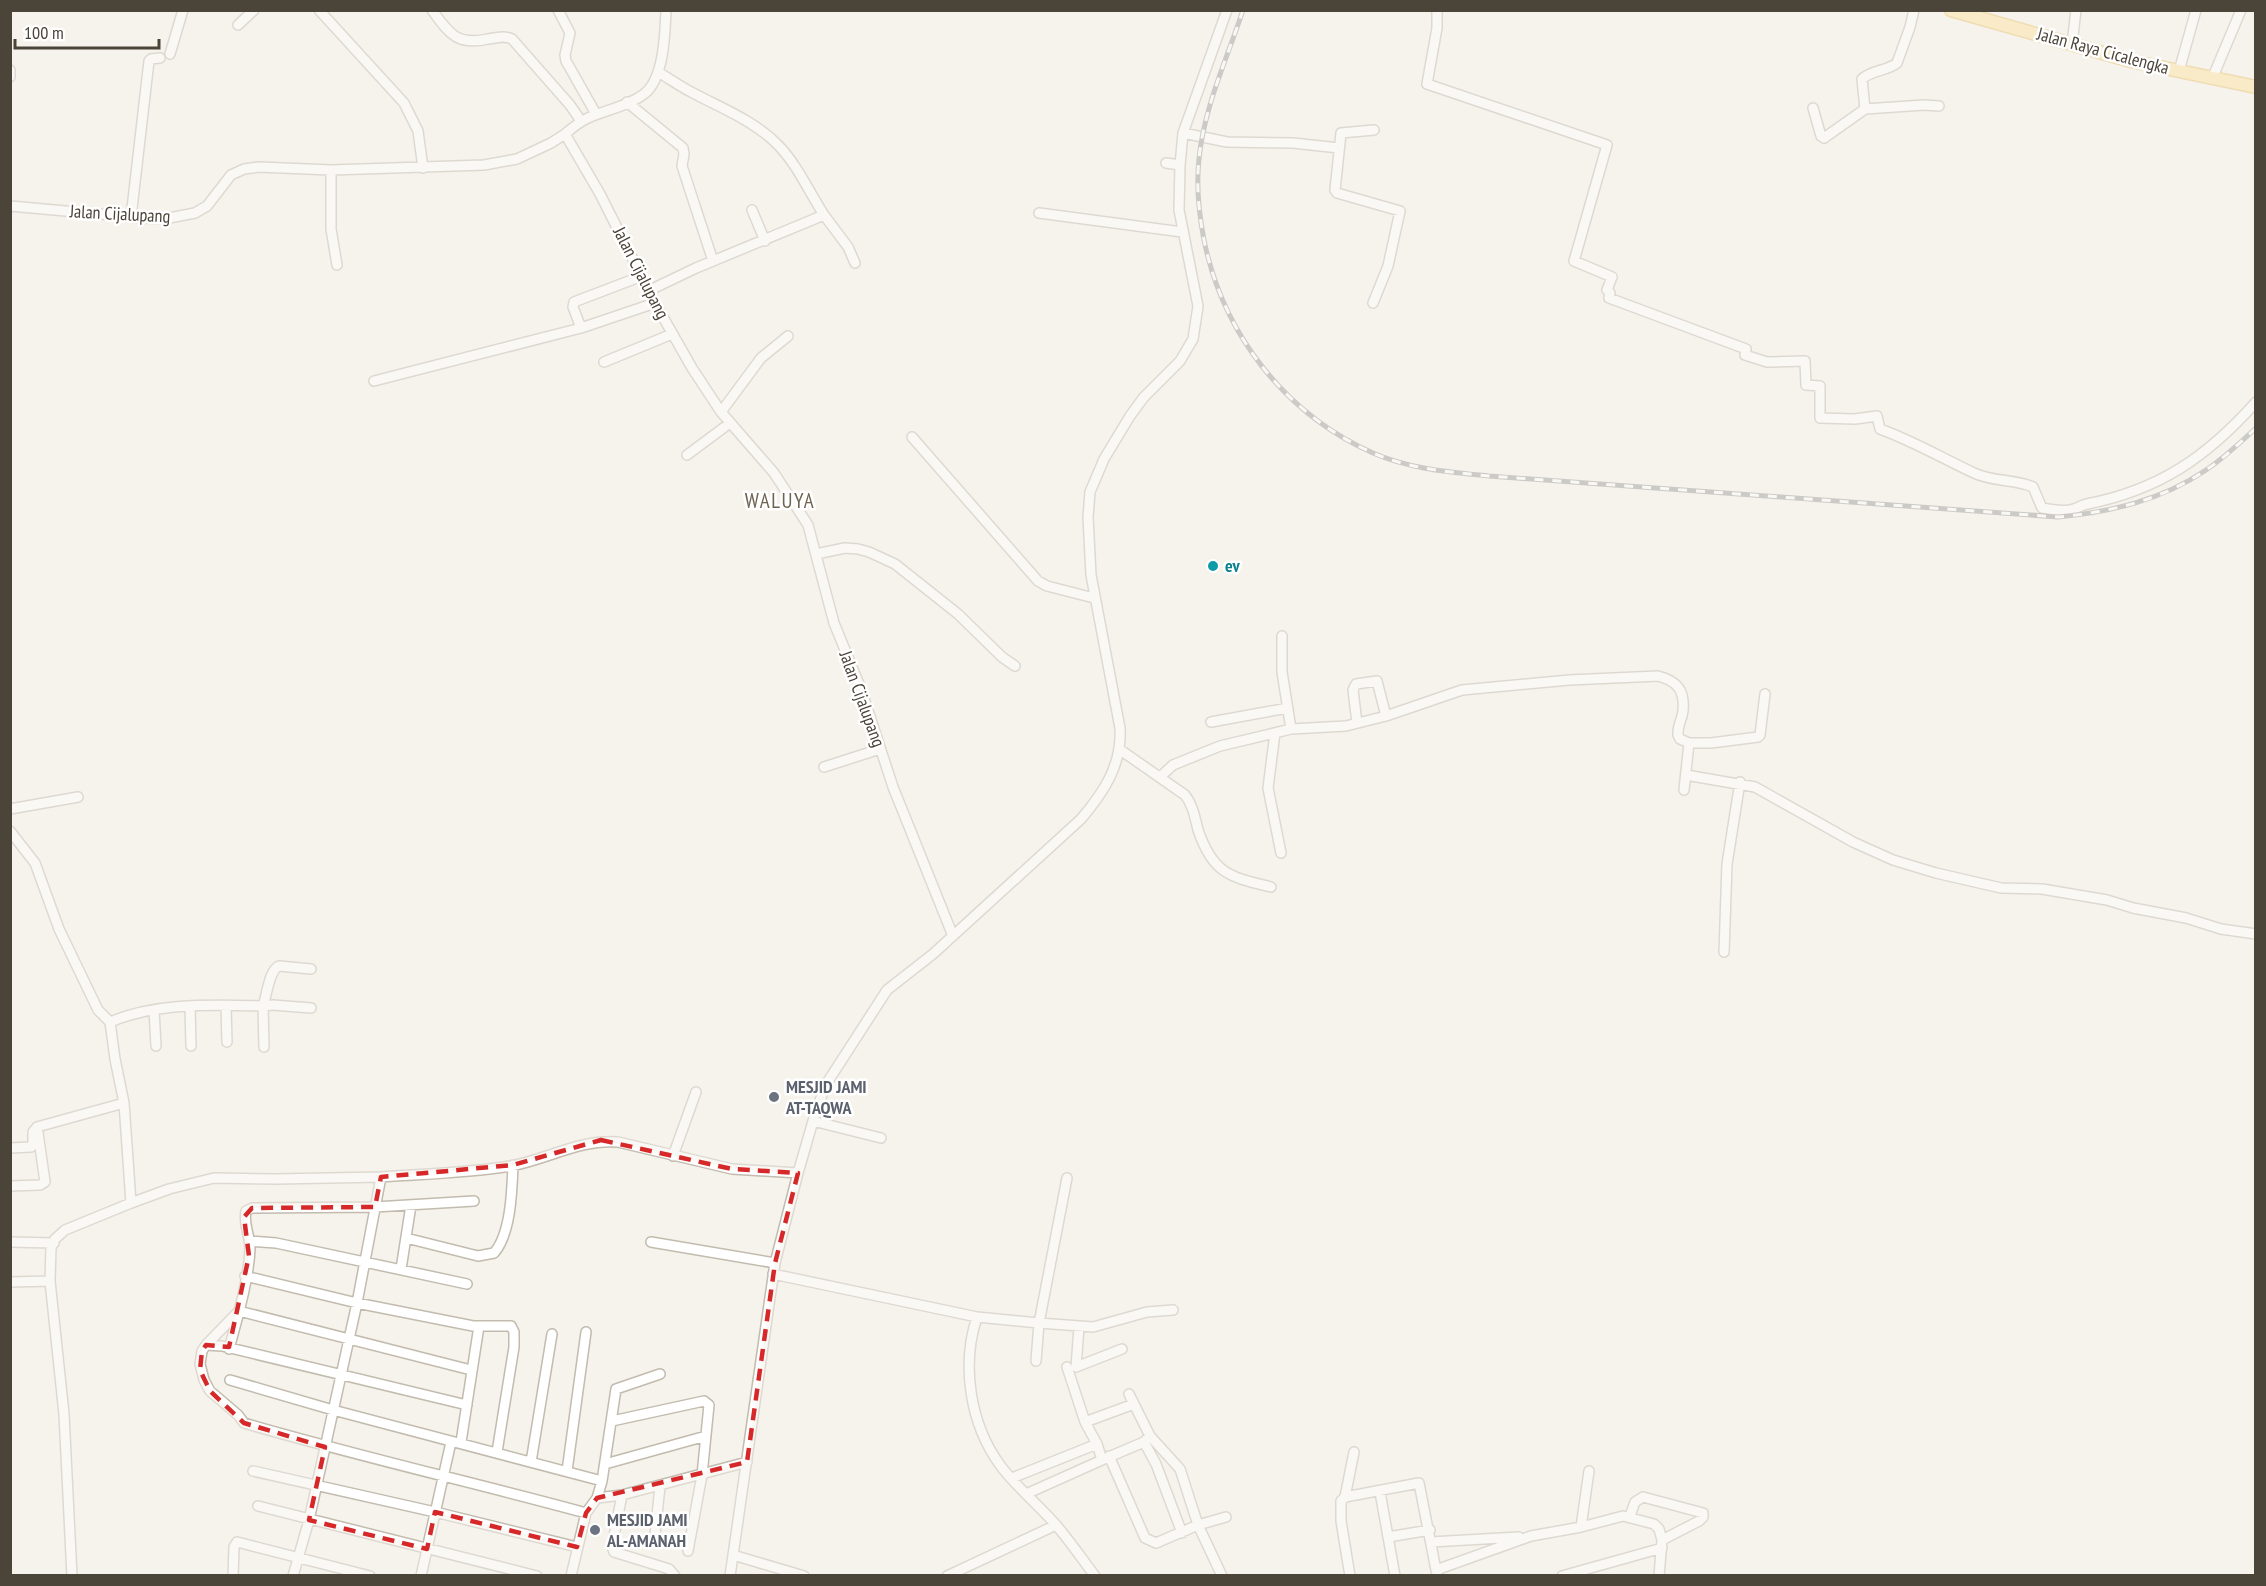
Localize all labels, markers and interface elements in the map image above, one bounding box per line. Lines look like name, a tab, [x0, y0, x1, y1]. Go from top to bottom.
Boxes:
scale bar	[15, 12, 159, 50]
text: 100 m	[24, 21, 64, 44]
street label: Jalan Raya Cicalengka	[2034, 22, 2172, 79]
street label: Jalan Cijalupang	[68, 199, 171, 228]
street label: Jalan Cijalupang	[608, 222, 675, 323]
district label: WALUYA	[745, 487, 815, 514]
place label: ev	[1225, 554, 1241, 577]
marker: ev	[1206, 559, 1220, 573]
street label: Jalan Cijalupang	[834, 647, 890, 750]
place label: MESJID JAMI AT-TAQWA	[785, 1075, 867, 1119]
marker: MESJID JAMI AT-TAQWA	[767, 1090, 781, 1104]
place label: MESJID JAMI AL-AMANAH	[606, 1508, 688, 1552]
marker: MESJID JAMI AL-AMANAH	[588, 1523, 602, 1537]

